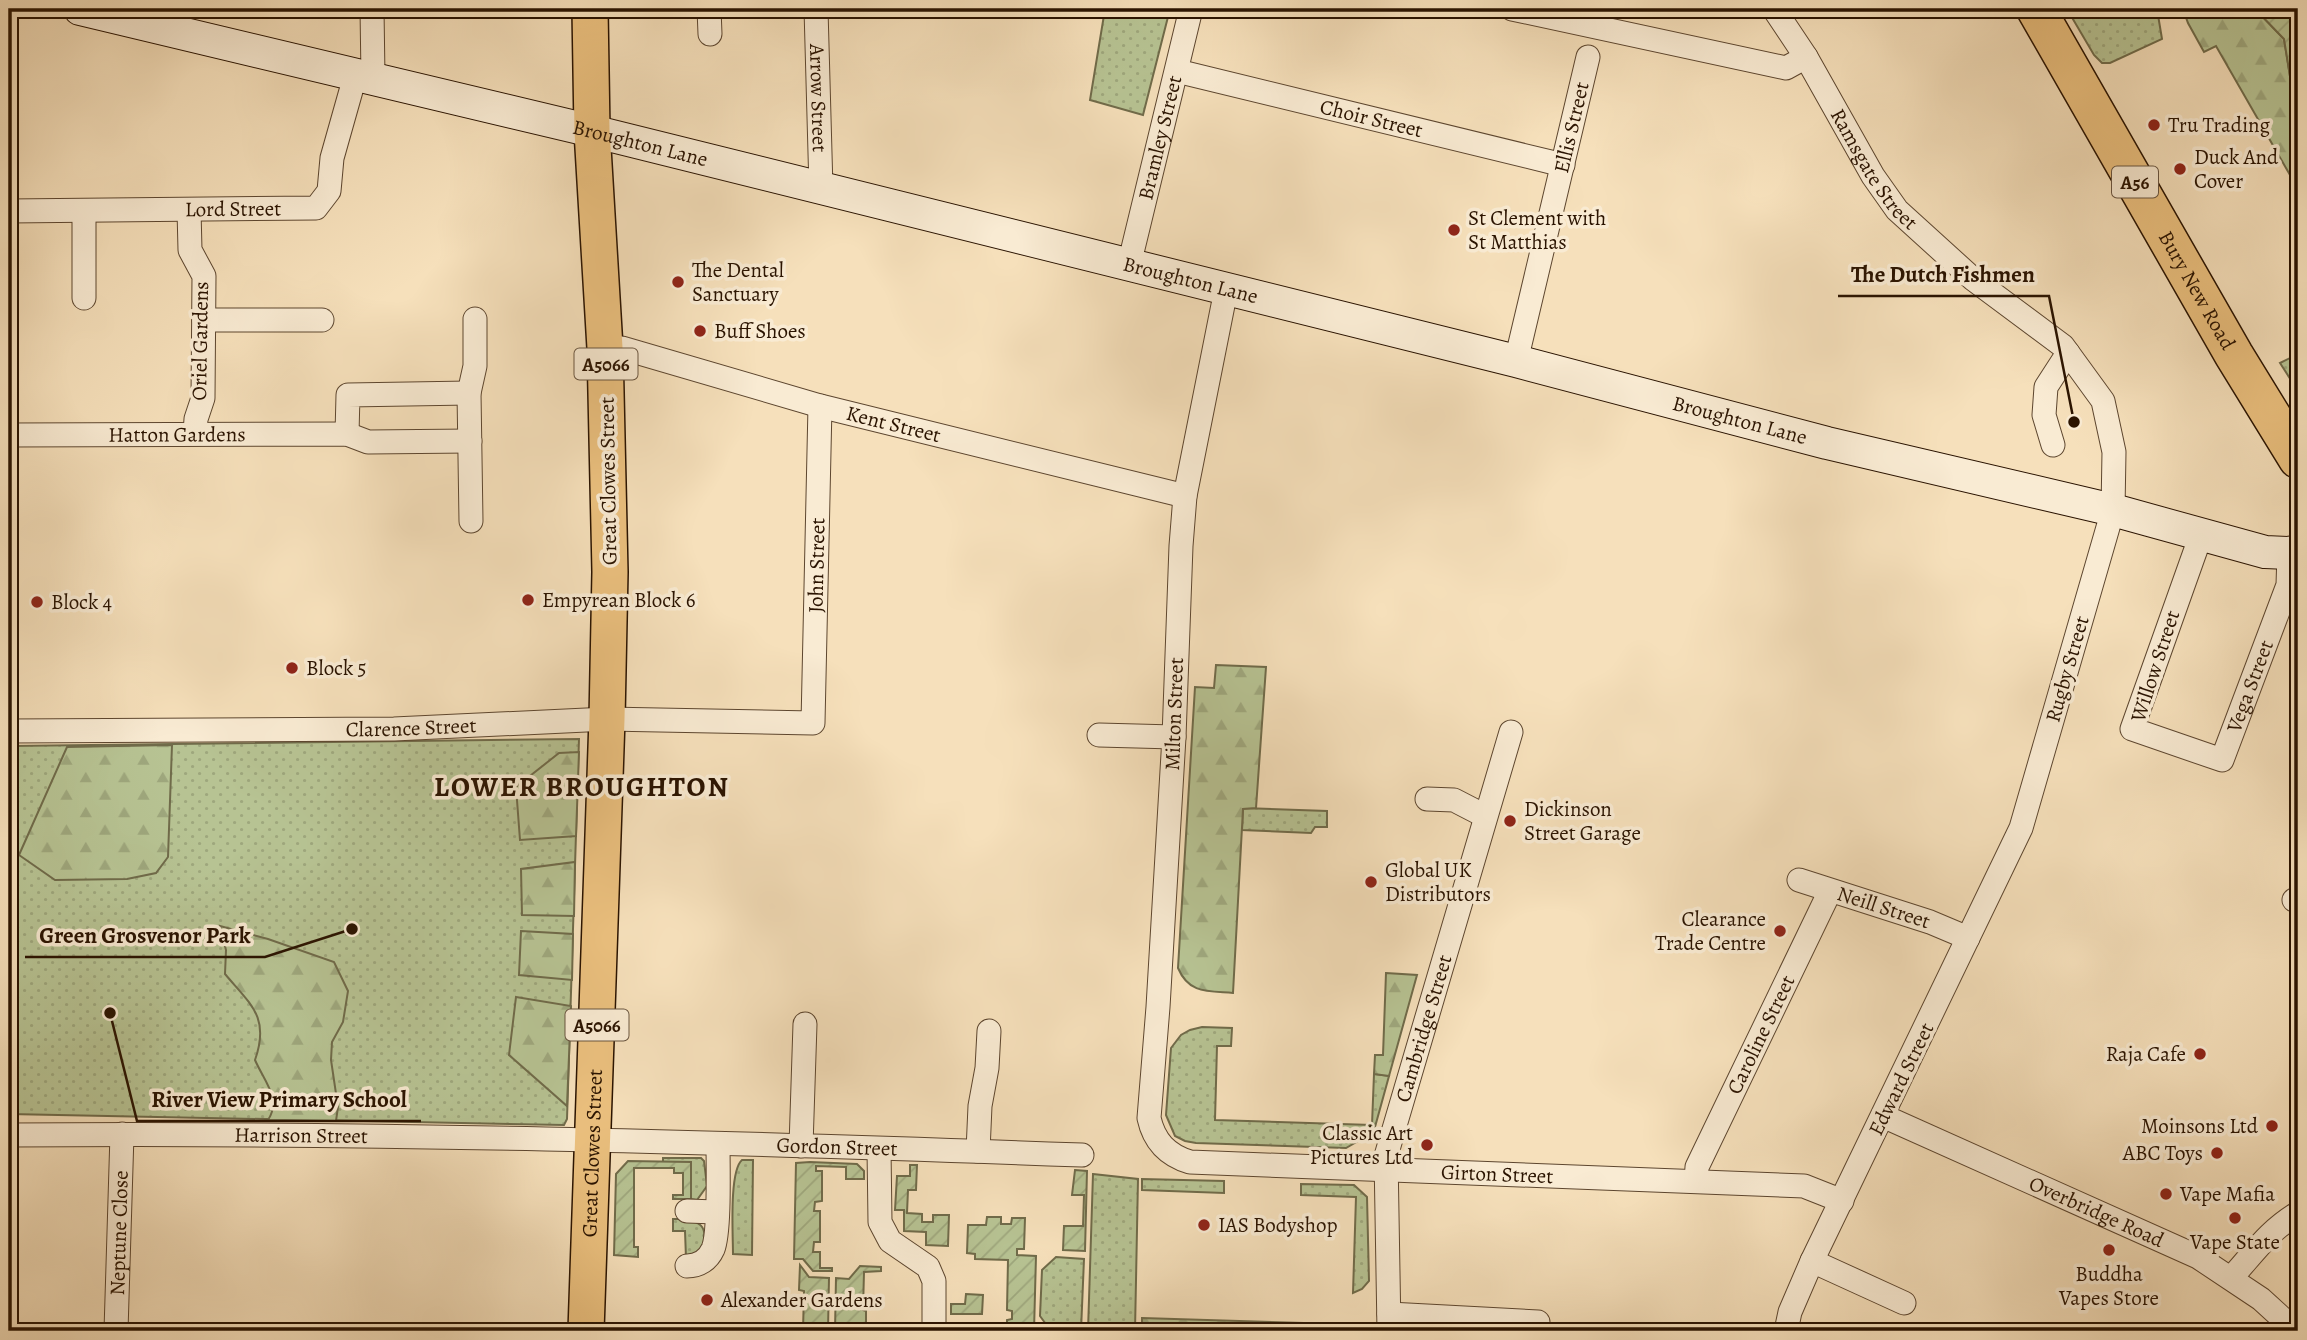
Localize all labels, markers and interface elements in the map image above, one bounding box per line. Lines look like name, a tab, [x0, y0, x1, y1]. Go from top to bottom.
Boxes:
street label: Arrow Street	[803, 42, 834, 153]
street label: Bramley Street	[1131, 72, 1188, 203]
street label: Ellis Street	[1547, 79, 1596, 176]
street label: Choir Street	[1317, 92, 1426, 144]
street label: Ramsgate Street	[1824, 103, 1924, 236]
place label: Tru Trading	[2168, 111, 2271, 139]
street label: Broughton Lane	[570, 113, 711, 173]
marker: Tru Trading	[2146, 117, 2162, 133]
place label: Duck And Cover	[2194, 143, 2279, 195]
marker: Duck And Cover	[2172, 161, 2188, 177]
road number: A56	[2112, 166, 2158, 198]
street label: Lord Street	[185, 194, 281, 223]
place label: St Clement with St Matthias	[1468, 204, 1606, 256]
marker: St Clement with St Matthias	[1446, 222, 1462, 238]
street label: Bury New Road	[2152, 226, 2242, 355]
street label: Broughton Lane	[1120, 250, 1261, 310]
callout: The Dutch Fishmen	[1838, 252, 2049, 296]
place label: The Dental Sanctuary	[692, 256, 784, 308]
text: The Dutch Fishmen	[1851, 259, 2035, 290]
marker: The Dental Sanctuary	[670, 274, 686, 290]
street label: Oriel Gardens	[185, 281, 215, 401]
place label: Buff Shoes	[714, 317, 806, 345]
marker: Buff Shoes	[692, 323, 708, 339]
road number: A5066	[574, 348, 638, 380]
street label: Broughton Lane	[1669, 389, 1810, 451]
street label: Great Clowes Street	[593, 397, 623, 565]
street label: Kent Street	[843, 399, 944, 449]
street label: Hatton Gardens	[108, 420, 246, 449]
street label: John Street	[801, 517, 832, 613]
place label: Empyrean Block 6	[542, 586, 696, 614]
place label: Block 4	[51, 588, 112, 616]
marker: Empyrean Block 6	[520, 592, 536, 608]
marker: Block 4	[29, 594, 45, 610]
street label: Willow Street	[2124, 607, 2186, 726]
street label: Rugby Street	[2038, 612, 2096, 726]
street label: Vega Street	[2219, 636, 2280, 737]
place label: Block 5	[306, 654, 367, 682]
street label: Milton Street	[1158, 657, 1190, 771]
marker: Block 5	[284, 660, 300, 676]
street label: Clarence Street	[346, 711, 477, 743]
district label: LOWER BROUGHTON	[434, 768, 730, 806]
place label: Dickinson Street Garage	[1524, 795, 1641, 847]
marker: Dickinson Street Garage	[1502, 813, 1518, 829]
place label: Global UK Distributors	[1385, 856, 1491, 908]
marker: Global UK Distributors	[1363, 874, 1379, 890]
street label: Neill Street	[1834, 879, 1934, 935]
place label: Clearance Trade Centre	[1655, 905, 1766, 957]
callout: Green Grosvenor Park	[25, 913, 265, 957]
text: Green Grosvenor Park	[39, 920, 251, 951]
marker: Clearance Trade Centre	[1772, 923, 1788, 939]
street label: Cambridge Street	[1389, 951, 1459, 1105]
street label: Caroline Street	[1720, 970, 1801, 1099]
road number: A5066	[566, 1009, 628, 1040]
street label: Edward Street	[1862, 1018, 1940, 1140]
place label: Raja Cafe	[2106, 1040, 2186, 1068]
marker: Raja Cafe	[2192, 1046, 2208, 1062]
street label: Great Clowes Street	[575, 1068, 609, 1238]
callout: River View Primary School	[137, 1077, 421, 1121]
text: River View Primary School	[151, 1084, 407, 1115]
place label: Moinsons Ltd	[2141, 1112, 2259, 1140]
marker: Moinsons Ltd	[2264, 1118, 2280, 1134]
place label: Classic Art Pictures Ltd	[1310, 1119, 1414, 1171]
street label: Harrison Street	[234, 1121, 368, 1150]
street label: Gordon Street	[776, 1131, 898, 1163]
marker: Classic Art Pictures Ltd	[1419, 1137, 1435, 1153]
place label: ABC Toys	[2122, 1139, 2203, 1167]
marker: ABC Toys	[2209, 1145, 2225, 1161]
street label: Girton Street	[1440, 1158, 1554, 1190]
street label: Overbridge Road	[2025, 1169, 2169, 1254]
street label: Neptune Close	[103, 1170, 135, 1296]
place label: Vape Mafia	[2179, 1180, 2275, 1208]
marker: Vape Mafia	[2158, 1186, 2174, 1202]
marker: Vape State	[2227, 1210, 2243, 1226]
place label: IAS Bodyshop	[1218, 1211, 1338, 1239]
marker: IAS Bodyshop	[1196, 1217, 1212, 1233]
place label: Vape State	[2189, 1228, 2280, 1256]
marker: Buddha Vapes Store	[2101, 1242, 2117, 1258]
place label: Buddha Vapes Store	[2058, 1260, 2159, 1312]
place label: Alexander Gardens	[720, 1286, 883, 1314]
marker: Alexander Gardens	[699, 1292, 715, 1308]

